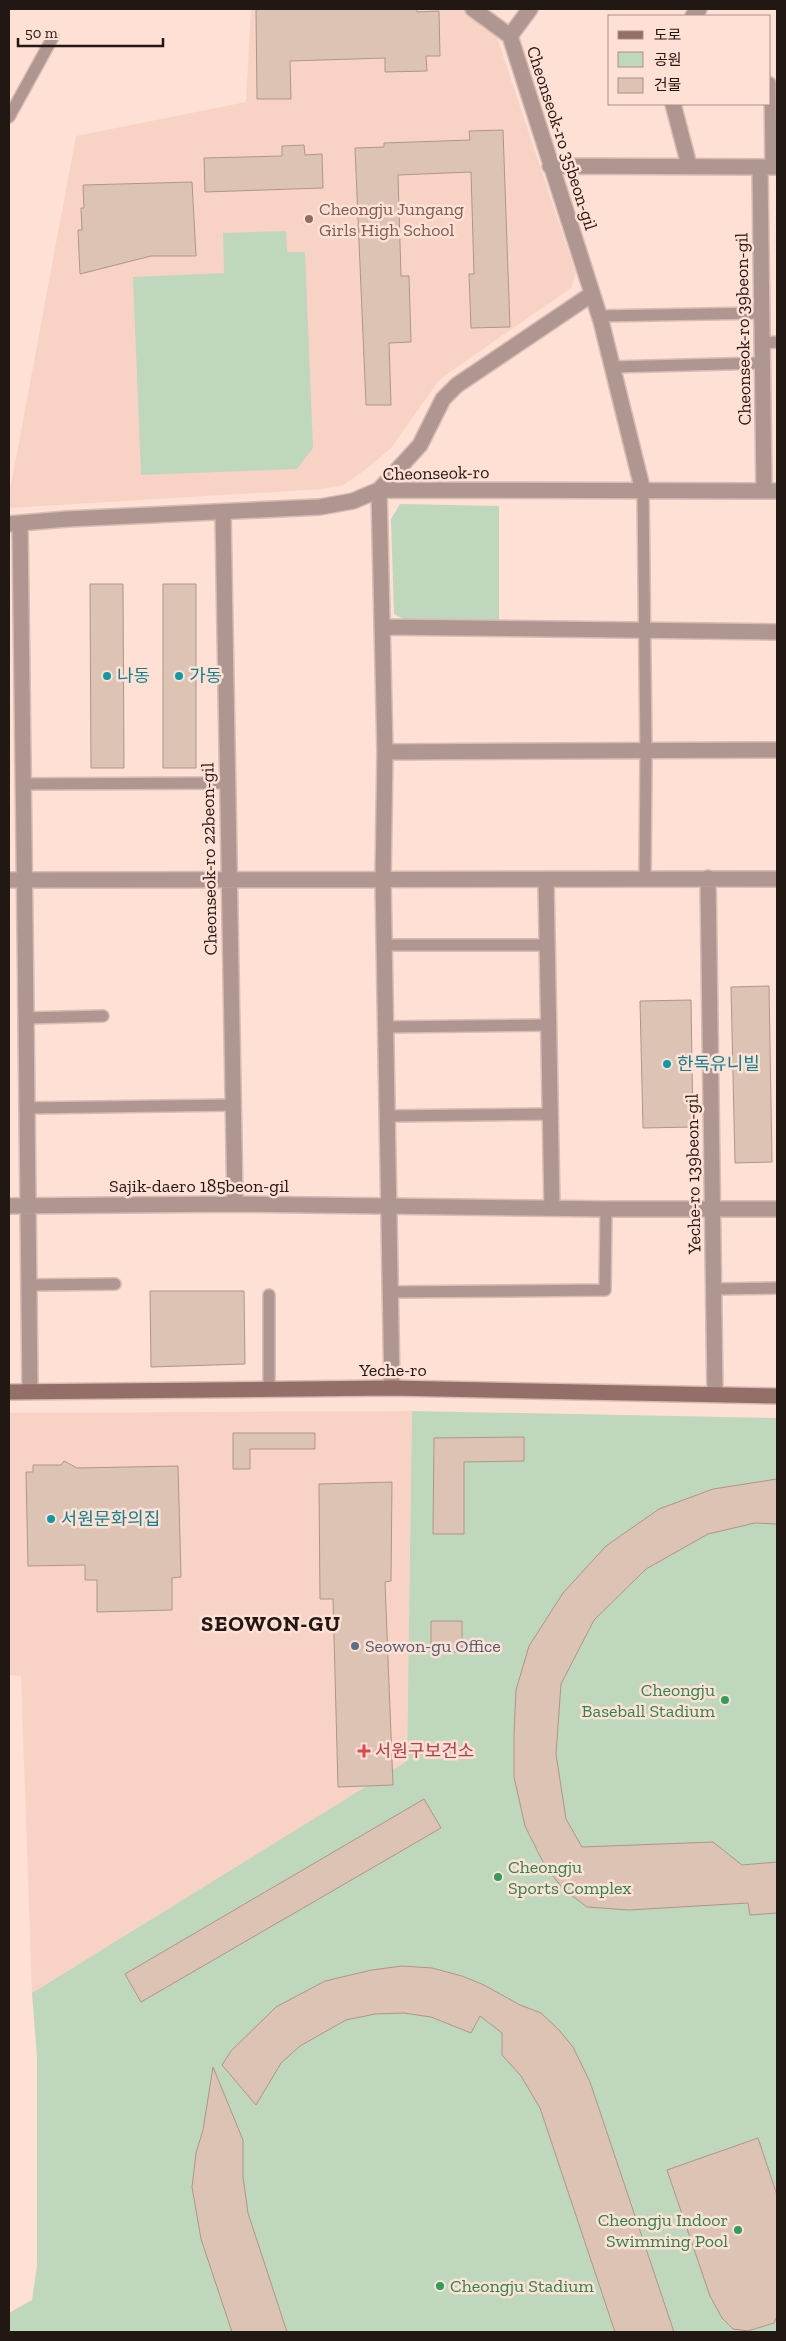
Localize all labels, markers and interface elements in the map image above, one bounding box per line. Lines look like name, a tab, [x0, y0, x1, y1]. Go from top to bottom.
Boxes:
scale bar	[18, 15, 162, 47]
legend	[608, 15, 771, 105]
text: 50 m	[25, 24, 58, 42]
text: 도로	[654, 26, 682, 44]
street label: Cheonseok-ro 35beon-gil	[522, 43, 602, 233]
text: 공원	[654, 51, 682, 69]
text: 건물	[654, 76, 682, 94]
place label: Cheongju Jungang Girls High School	[319, 198, 464, 241]
marker: Cheongju Jungang Girls High School	[303, 213, 315, 225]
street label: Cheonseok-ro 39beon-gil	[730, 232, 756, 425]
street label: Cheonseok-ro	[382, 461, 490, 485]
place label: 나동	[117, 665, 150, 687]
place label: 가동	[189, 665, 222, 687]
marker: 나동	[101, 670, 113, 682]
marker: 가동	[173, 670, 185, 682]
street label: Cheonseok-ro 22beon-gil	[196, 762, 222, 956]
place label: 한독유니빌	[677, 1053, 760, 1075]
marker: 한독유니빌	[661, 1058, 673, 1070]
street label: Yeche-ro 139beon-gil	[681, 1093, 705, 1255]
street label: Sajik-daero 185beon-gil	[109, 1175, 289, 1197]
street label: Yeche-ro	[358, 1359, 427, 1381]
place label: 서원문화의집	[61, 1508, 160, 1530]
marker: 서원문화의집	[45, 1513, 57, 1525]
district label: SEOWON-GU	[201, 1610, 341, 1637]
place label: Seowon-gu Office	[365, 1635, 501, 1657]
marker: Seowon-gu Office	[349, 1640, 361, 1652]
place label: Cheongju Baseball Stadium	[582, 1679, 715, 1722]
marker: Cheongju Baseball Stadium	[719, 1694, 731, 1706]
place label: 서원구보건소	[375, 1740, 474, 1762]
marker: 서원구보건소	[357, 1744, 371, 1758]
place label: Cheongju Sports Complex	[508, 1856, 632, 1899]
marker: Cheongju Sports Complex	[492, 1871, 504, 1883]
place label: Cheongju Indoor Swimming Pool	[598, 2209, 728, 2252]
marker: Cheongju Indoor Swimming Pool	[732, 2224, 744, 2236]
place label: Cheongju Stadium	[450, 2275, 594, 2297]
marker: Cheongju Stadium	[434, 2280, 446, 2292]

